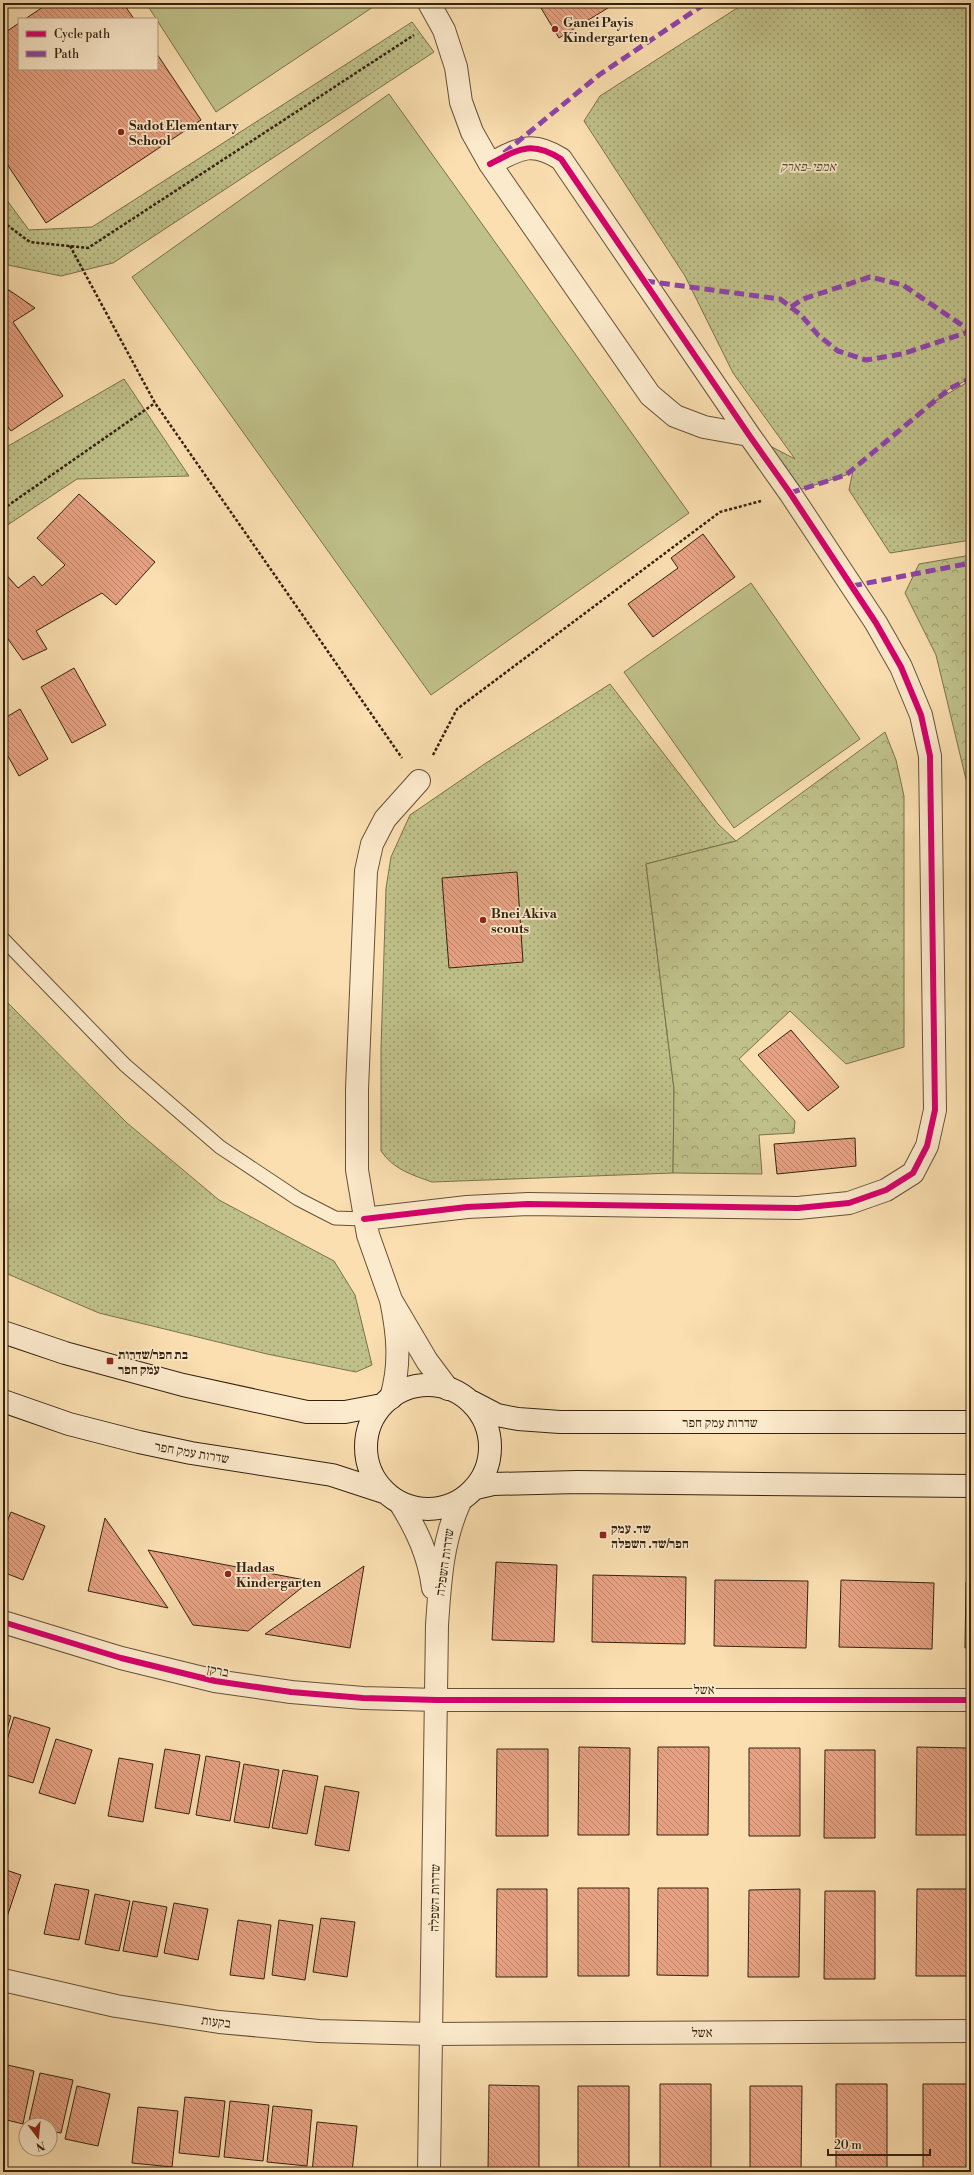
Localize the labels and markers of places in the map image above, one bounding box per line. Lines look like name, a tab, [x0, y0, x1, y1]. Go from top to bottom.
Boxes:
place label: Ganei Payis Kindergarten	[563, 15, 648, 46]
marker: Ganei Payis Kindergarten	[550, 24, 560, 34]
place label: Sadot Elementary School	[129, 118, 239, 149]
marker: Sadot Elementary School	[116, 127, 126, 137]
place label: Bnei Akiva scouts	[491, 906, 558, 937]
marker: Bnei Akiva scouts	[478, 915, 488, 925]
place label: בת חפר/שדרות עמק חפר	[118, 1347, 188, 1378]
marker: בת חפר/שדרות עמק חפר	[105, 1356, 115, 1366]
place label: שד. עמק חפר/שד. השפלה	[611, 1521, 689, 1552]
marker: שד. עמק חפר/שד. השפלה	[598, 1530, 608, 1540]
place label: Hadas Kindergarten	[236, 1560, 321, 1591]
marker: Hadas Kindergarten	[223, 1569, 233, 1579]

